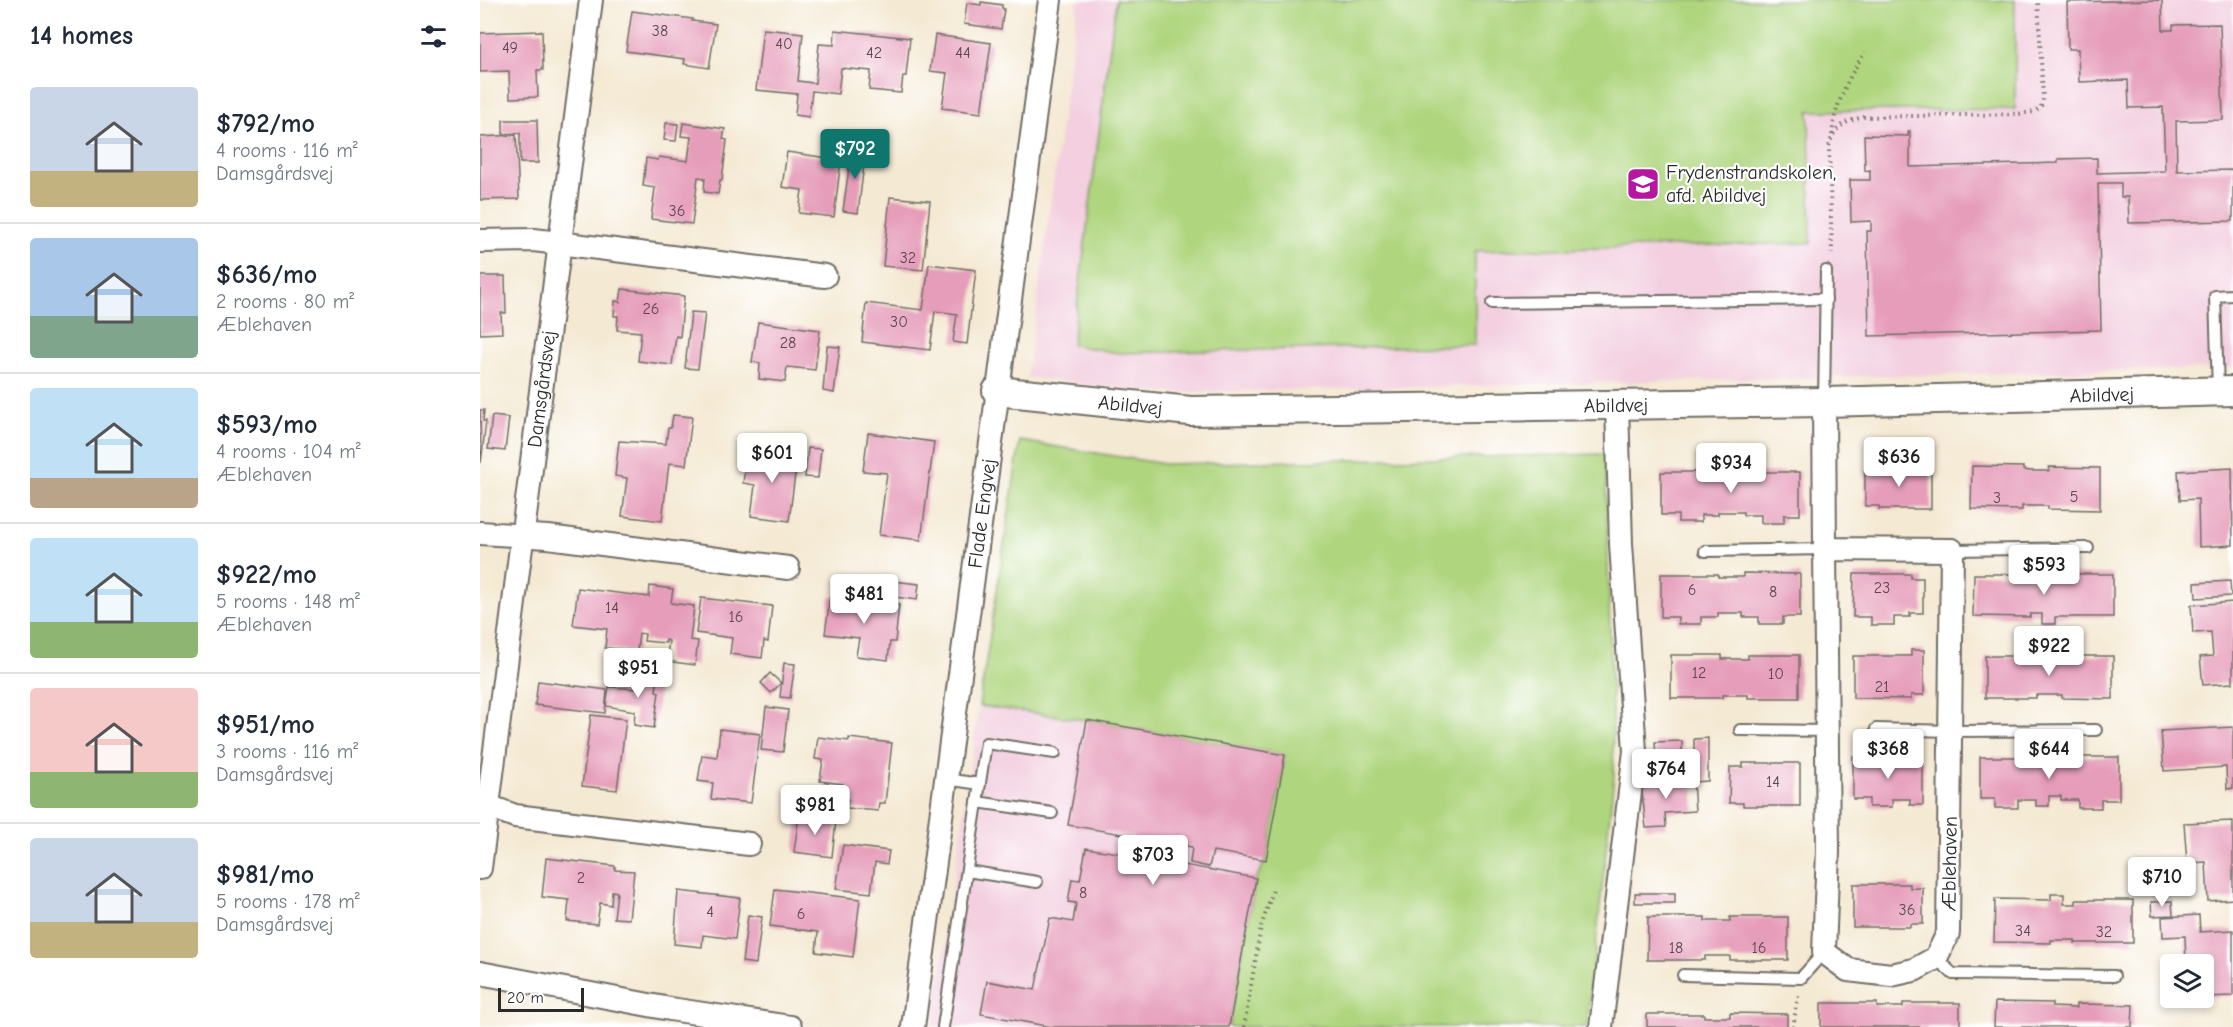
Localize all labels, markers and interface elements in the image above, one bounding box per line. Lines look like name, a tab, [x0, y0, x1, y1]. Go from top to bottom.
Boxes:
icon: filters	[417, 20, 450, 53]
text: 14 homes	[30, 21, 133, 51]
house number: 38	[652, 22, 668, 40]
house number: 40	[775, 35, 793, 53]
house number: 49	[502, 39, 518, 57]
house number: 42	[866, 44, 882, 62]
house number: 44	[955, 44, 971, 62]
text: $792/mo	[216, 109, 315, 139]
icon: home	[78, 111, 150, 183]
pin: $792	[819, 129, 891, 180]
text: $792	[834, 137, 876, 160]
text: 4 rooms · 116 m²	[216, 139, 358, 162]
place label: Frydenstrandskolen, afd. Abildvej	[1666, 161, 1836, 207]
text: Damsgårdsvej	[216, 162, 334, 185]
school or university icon: Frydenstrandskolen, afd. Abildvej	[1625, 166, 1661, 202]
house number: 36	[669, 202, 685, 220]
house number: 32	[900, 249, 916, 267]
text: $636/mo	[216, 260, 317, 290]
icon: home	[78, 262, 150, 334]
text: 2 rooms · 80 m²	[216, 290, 354, 313]
house number: 26	[642, 300, 660, 318]
text: Æblehaven	[216, 313, 312, 336]
house number: 30	[890, 313, 908, 331]
street label: Damsgårdsvej	[523, 329, 561, 449]
house number: 28	[780, 334, 796, 352]
street label: Abildvej	[2069, 383, 2134, 407]
street label: Abildvej	[1097, 391, 1164, 420]
street label: Abildvej	[1583, 393, 1648, 417]
text: $593/mo	[216, 410, 317, 440]
icon: home	[78, 412, 150, 484]
pin: $601	[736, 433, 808, 484]
pin: $636	[1863, 437, 1935, 488]
text: 4 rooms · 104 m²	[216, 440, 361, 463]
text: $601	[751, 441, 793, 464]
pin: $934	[1695, 443, 1767, 494]
text: $636	[1878, 445, 1920, 468]
text: $934	[1710, 451, 1752, 474]
street label: Flade Engvej	[963, 458, 1001, 570]
text: Æblehaven	[216, 463, 312, 486]
house number: 5	[2070, 488, 2078, 506]
house number: 3	[1993, 489, 2001, 507]
pin: $593	[2008, 545, 2080, 596]
text: $593	[2023, 553, 2065, 576]
text: $922/mo	[216, 560, 317, 590]
icon: home	[78, 562, 150, 634]
pin: $481	[828, 574, 900, 625]
house number: 23	[1874, 579, 1890, 597]
house number: 6	[1688, 581, 1696, 599]
text: $481	[844, 582, 884, 605]
house number: 8	[1769, 583, 1777, 601]
text: 5 rooms · 148 m²	[216, 590, 360, 613]
house number: 14	[605, 599, 619, 617]
house number: 16	[728, 608, 744, 626]
text: Æblehaven	[216, 613, 312, 636]
pin: $922	[2013, 626, 2085, 677]
text: $922	[2028, 634, 2070, 657]
pin: $951	[602, 648, 674, 699]
text: $951	[618, 656, 658, 679]
house number: 12	[1692, 664, 1706, 682]
house number: 10	[1768, 665, 1784, 683]
house number: 21	[1875, 678, 1889, 696]
text: $951/mo	[216, 710, 315, 740]
icon: home	[78, 712, 150, 784]
pin: $368	[1852, 729, 1924, 780]
pin: $644	[2013, 729, 2085, 780]
text: $368	[1867, 737, 1909, 760]
text: $644	[2028, 737, 2070, 760]
text: 3 rooms · 116 m²	[216, 740, 358, 763]
pin: $764	[1630, 749, 1702, 800]
text: $764	[1646, 757, 1686, 780]
text: Damsgårdsvej	[216, 763, 334, 786]
house number: 14	[1766, 773, 1780, 791]
pin: $981	[779, 785, 851, 836]
text: $981	[795, 793, 835, 816]
street label: Æblehaven	[1937, 816, 1962, 912]
pin: $703	[1117, 835, 1189, 886]
text: $703	[1132, 843, 1174, 866]
pin: $710	[2126, 857, 2198, 908]
text: $981/mo	[216, 860, 314, 890]
icon: home	[78, 862, 150, 934]
text: $710	[2142, 865, 2182, 888]
house number: 2	[577, 869, 585, 887]
house number: 8	[1079, 884, 1087, 902]
text: 5 rooms · 178 m²	[216, 890, 360, 913]
house number: 36	[1899, 901, 1915, 919]
house number: 4	[706, 903, 714, 921]
house number: 6	[797, 905, 805, 923]
text: Damsgårdsvej	[216, 913, 334, 936]
house number: 34	[2015, 922, 2031, 940]
house number: 32	[2096, 923, 2112, 941]
house number: 18	[1669, 939, 1683, 957]
house number: 16	[1751, 939, 1767, 957]
map controls	[2160, 954, 2214, 1008]
button: layers	[2160, 954, 2214, 1008]
scale bar	[498, 985, 584, 1012]
text: 20 m	[507, 989, 544, 1007]

